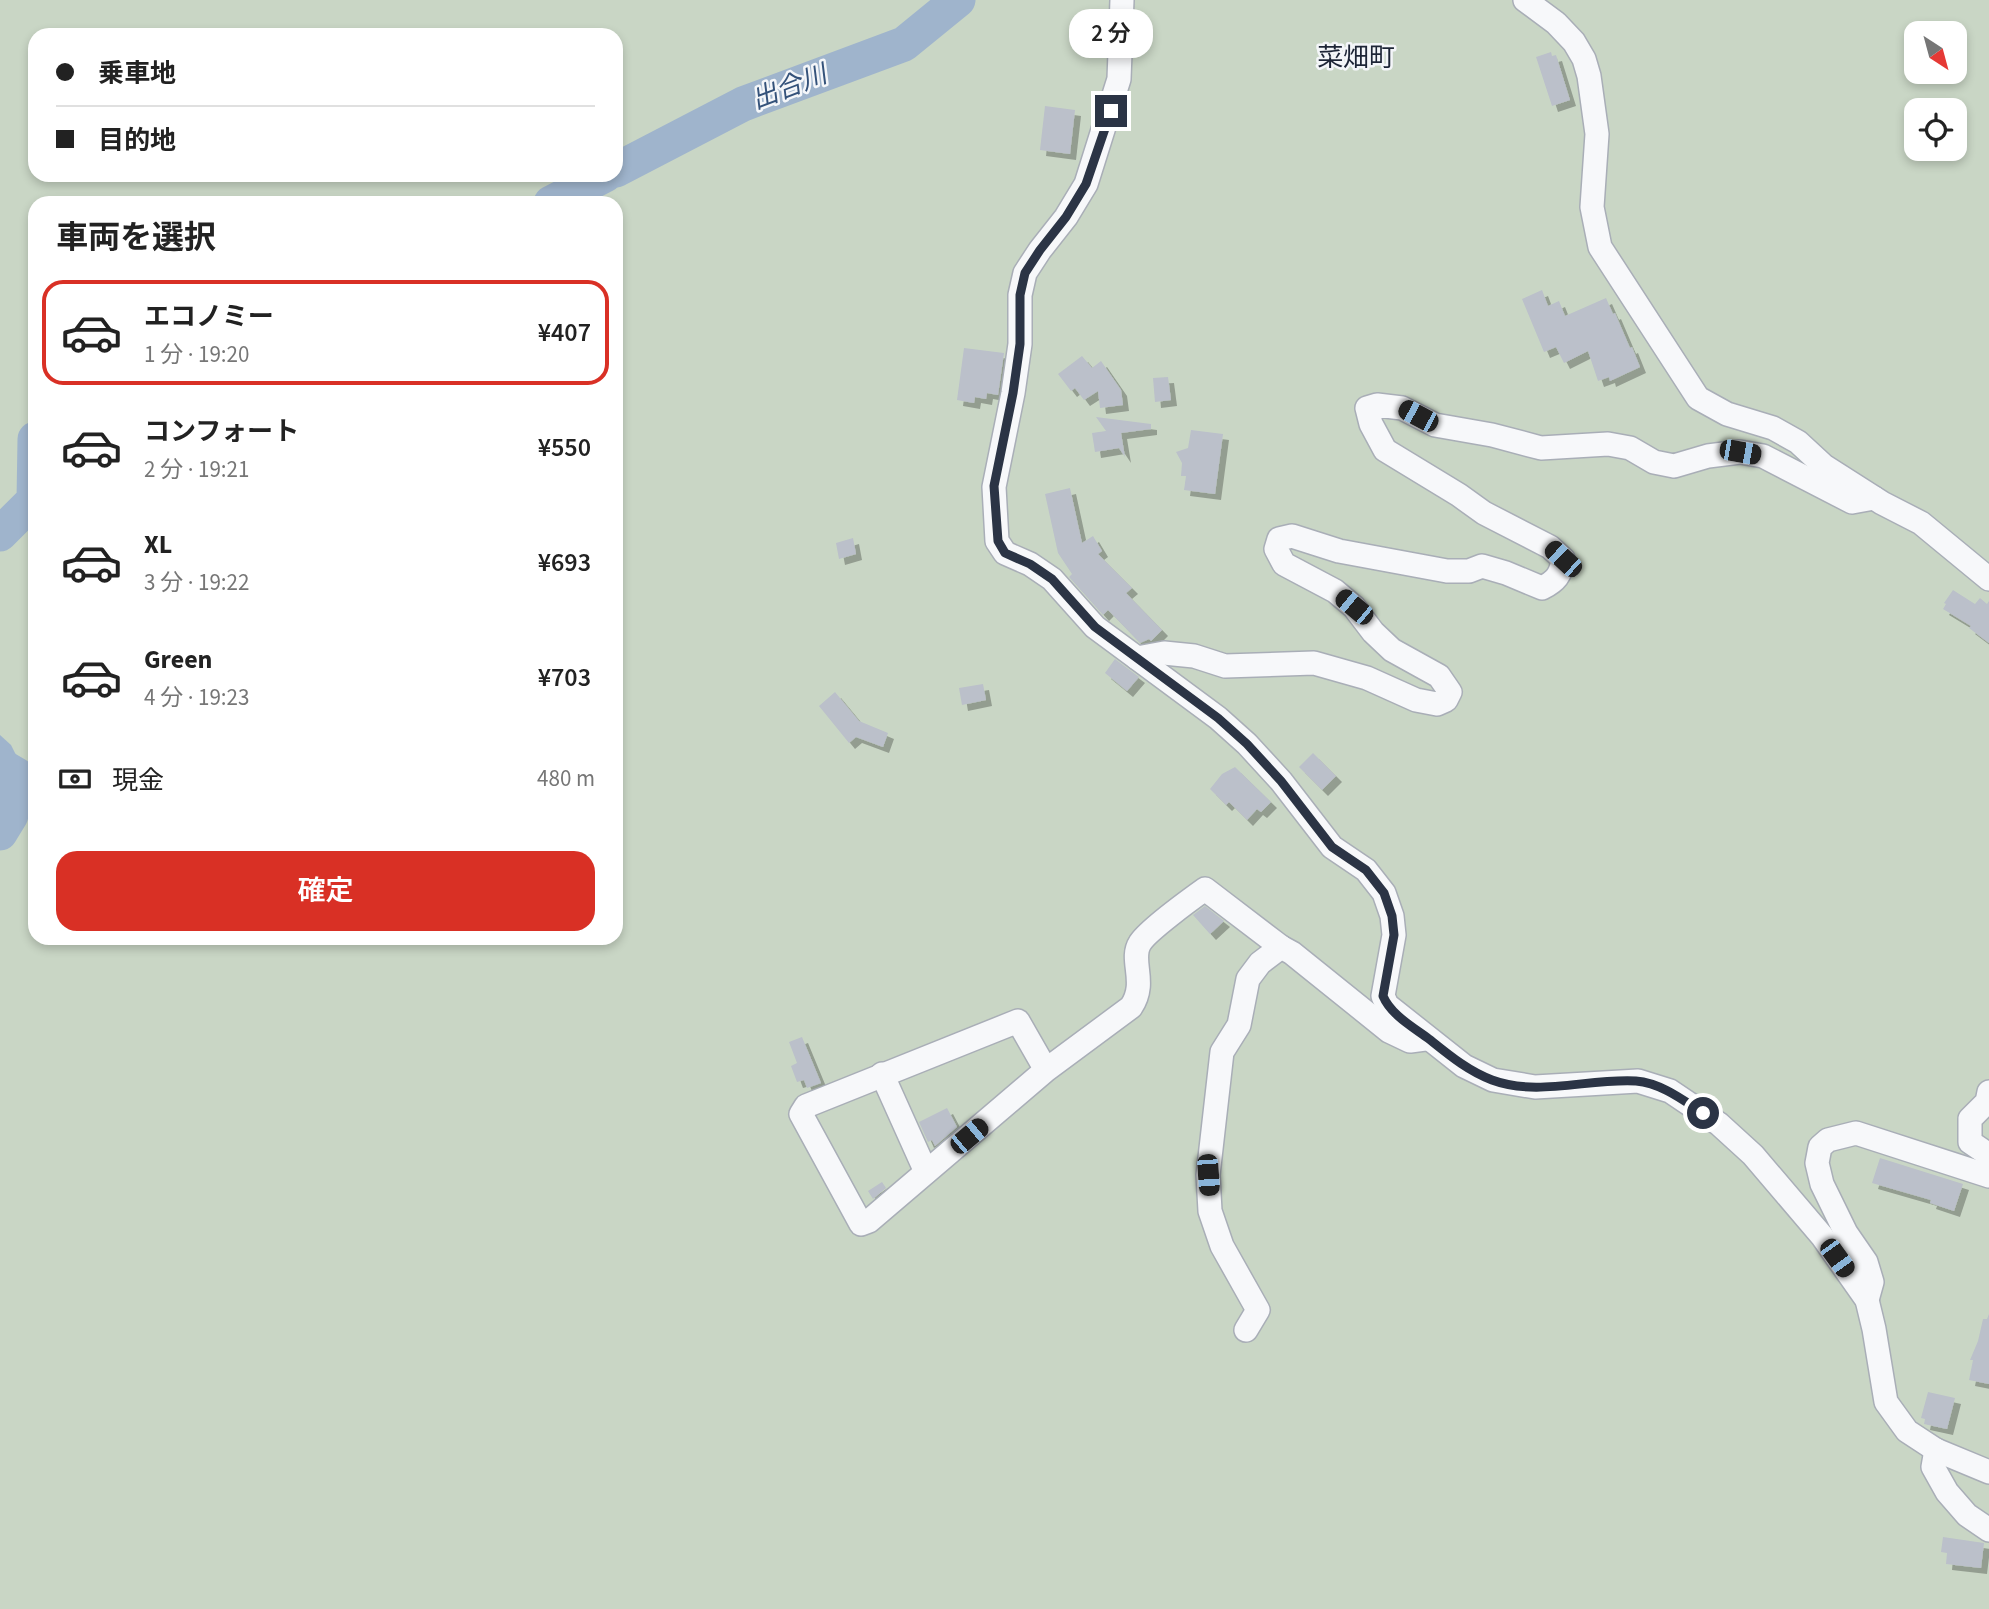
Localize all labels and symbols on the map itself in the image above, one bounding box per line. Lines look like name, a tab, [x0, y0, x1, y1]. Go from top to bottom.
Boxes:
callout: 2 分	[1069, 10, 1153, 58]
north arrow	[1904, 21, 1967, 84]
district label: 菜畑町	[1317, 39, 1395, 76]
water label: 出合川	[746, 55, 835, 118]
route end	[1095, 95, 1127, 127]
car	[1395, 397, 1442, 435]
car	[1718, 438, 1763, 466]
car	[1541, 537, 1586, 581]
car	[1332, 585, 1377, 629]
route start	[1687, 1097, 1719, 1129]
car	[947, 1114, 992, 1158]
car	[1197, 1153, 1220, 1197]
car	[1817, 1235, 1858, 1281]

